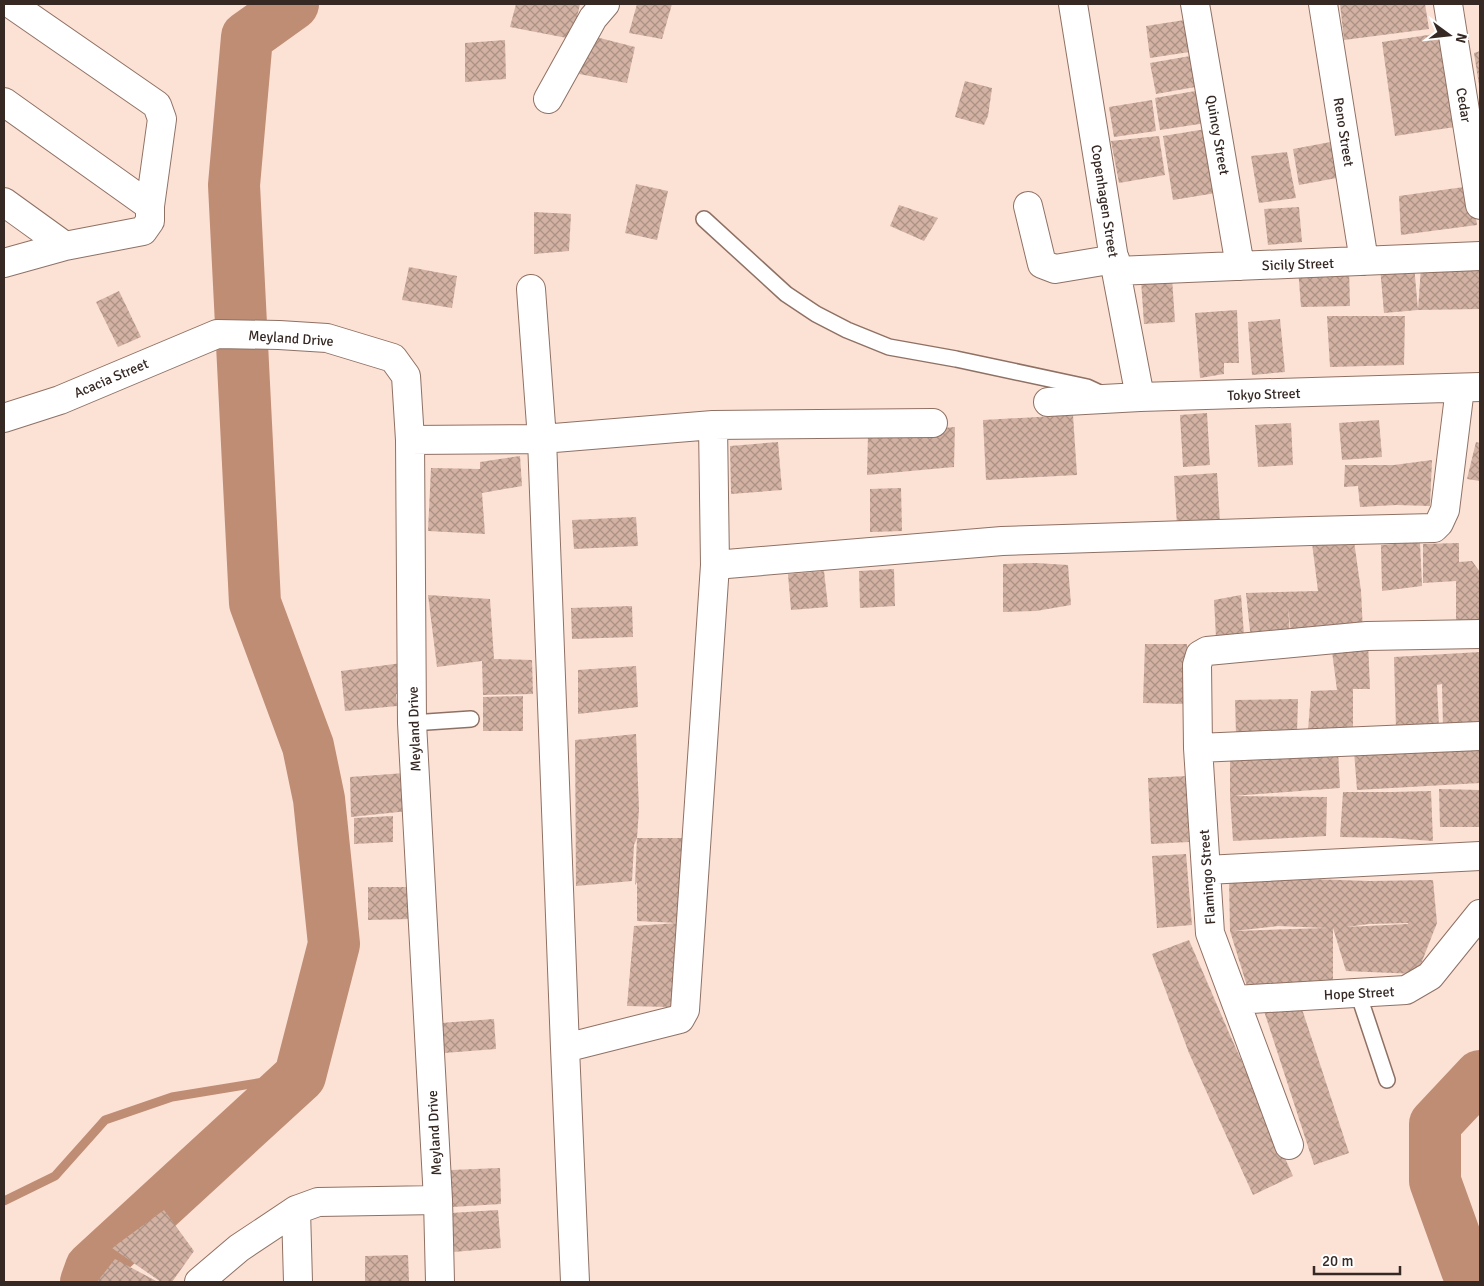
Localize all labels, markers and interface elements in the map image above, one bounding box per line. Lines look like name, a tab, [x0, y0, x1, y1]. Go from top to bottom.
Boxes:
north arrow	[1424, 10, 1474, 60]
text: N	[1452, 31, 1471, 45]
street label: Cedar	[1452, 86, 1475, 125]
street label: Quincy Street	[1202, 94, 1233, 176]
street label: Reno Street	[1330, 96, 1357, 168]
street label: Copenhagen Street	[1087, 143, 1122, 259]
street label: Sicily Street	[1262, 255, 1334, 274]
street label: Meyland Drive	[248, 327, 334, 350]
street label: Acacia Street	[71, 355, 151, 402]
street label: Tokyo Street	[1227, 385, 1301, 404]
street label: Meyland Drive	[405, 686, 424, 772]
street label: Flamingo Street	[1196, 829, 1219, 925]
street label: Hope Street	[1323, 983, 1395, 1004]
street label: Meyland Drive	[424, 1090, 445, 1176]
scale bar	[1314, 1244, 1400, 1276]
text: 20 m	[1322, 1252, 1353, 1270]

